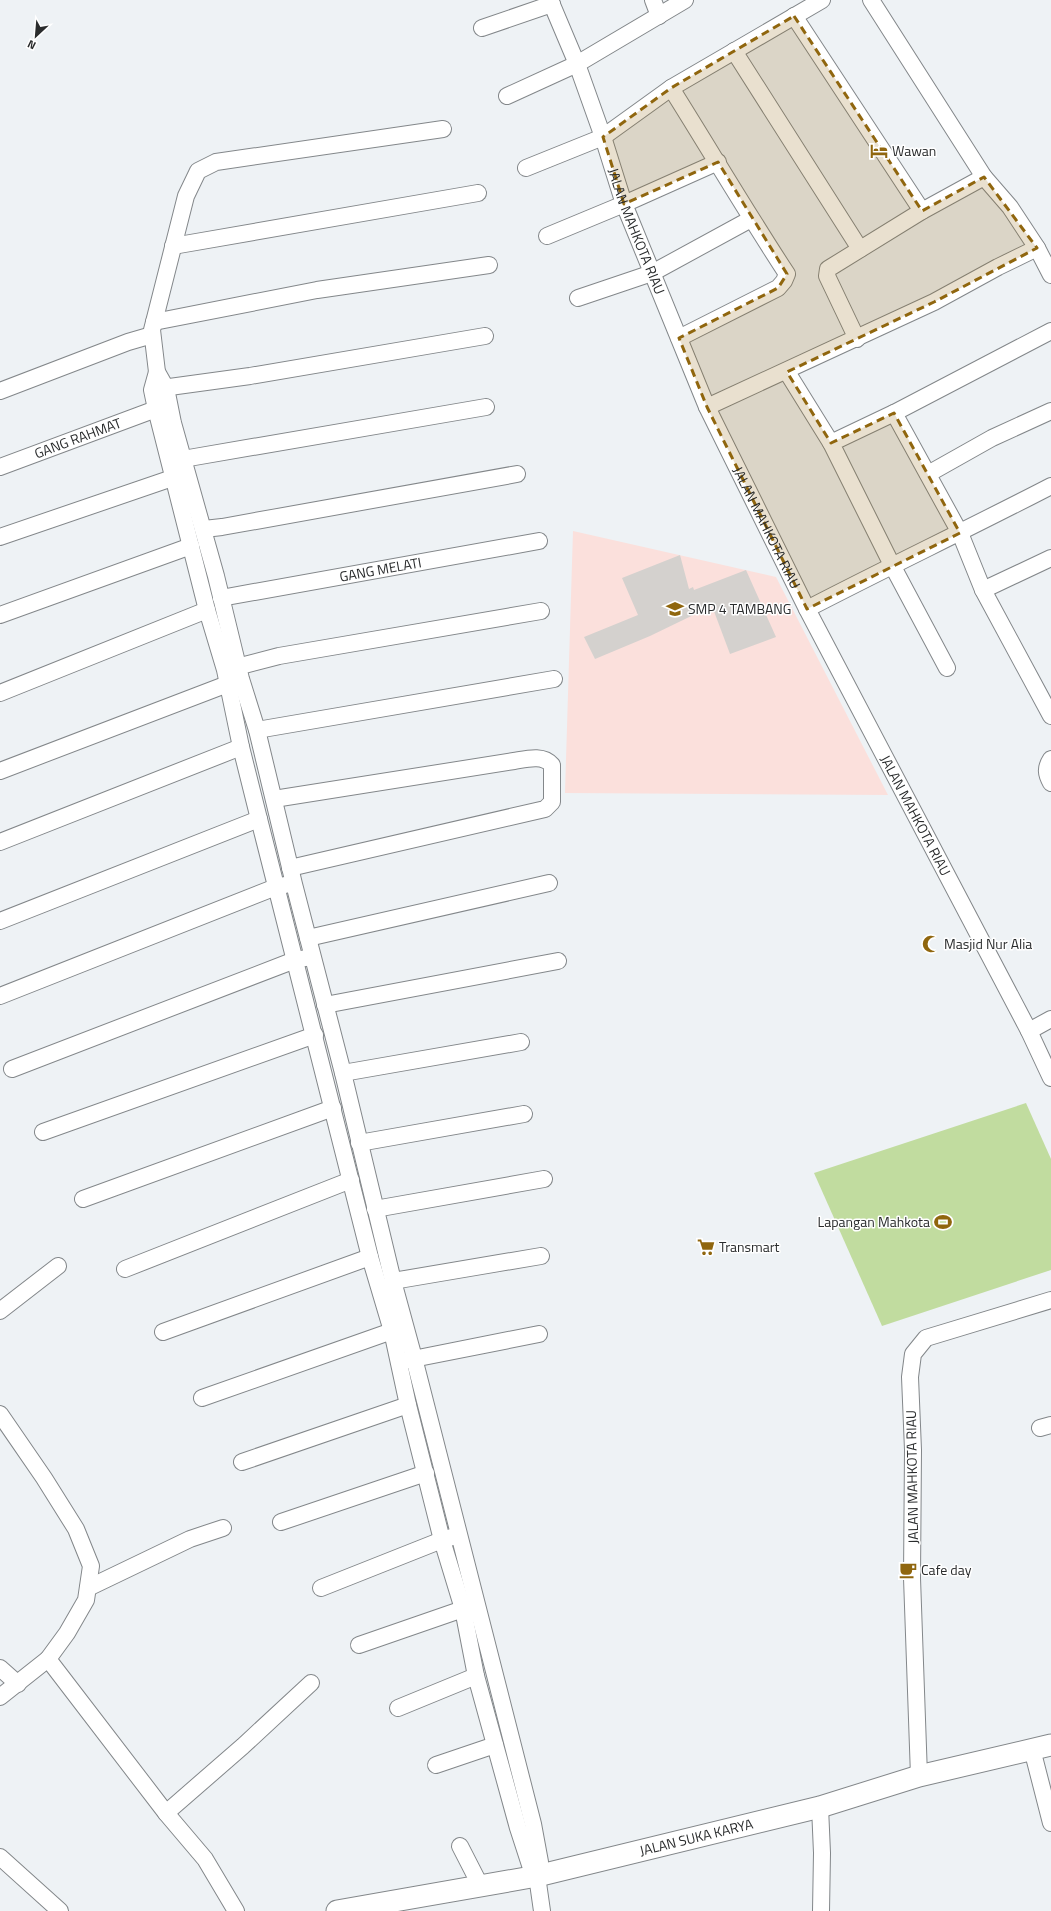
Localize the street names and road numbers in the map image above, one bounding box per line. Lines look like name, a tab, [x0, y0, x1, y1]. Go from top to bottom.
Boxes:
street label: JALAN MAHKOTA RIAU	[603, 165, 671, 297]
street label: GANG RAHMAT	[31, 412, 125, 463]
street label: JALAN MAHKOTA RIAU	[728, 463, 806, 592]
street label: GANG MELATI	[338, 551, 423, 587]
street label: JALAN MAHKOTA RIAU	[876, 751, 956, 879]
street label: JALAN MAHKOTA RIAU	[900, 1410, 923, 1544]
street label: JALAN SUKA KARYA	[637, 1813, 756, 1861]

